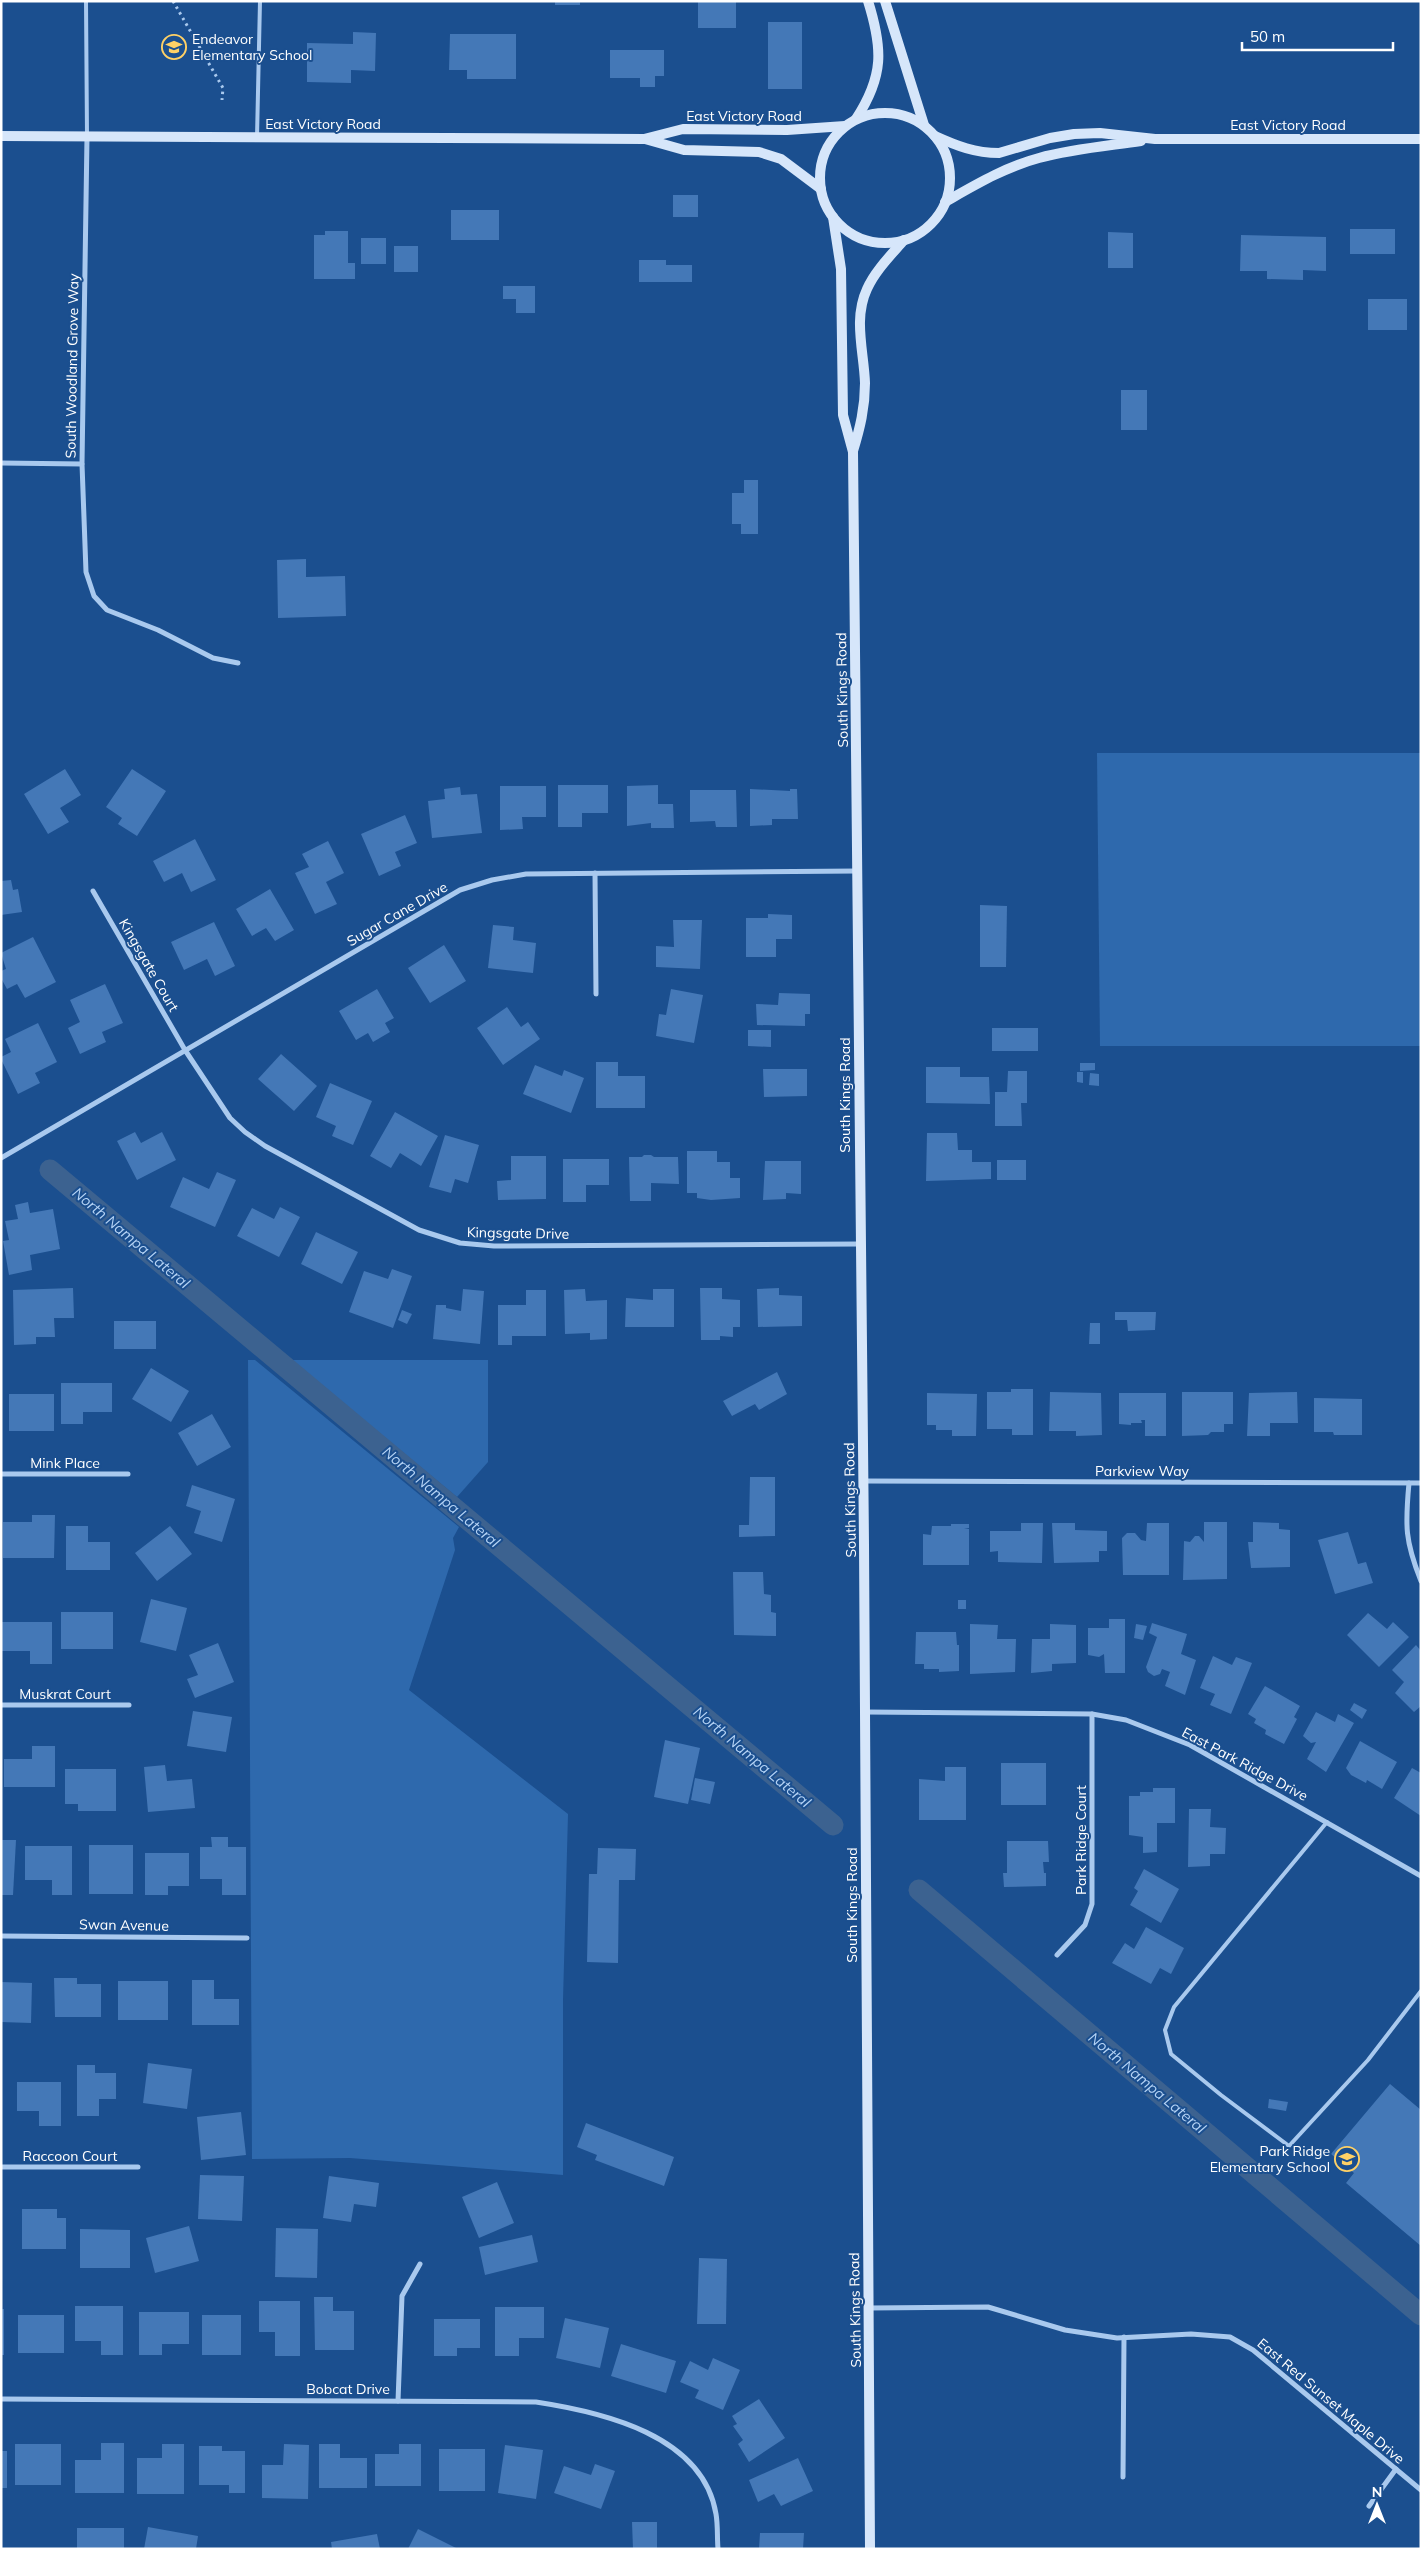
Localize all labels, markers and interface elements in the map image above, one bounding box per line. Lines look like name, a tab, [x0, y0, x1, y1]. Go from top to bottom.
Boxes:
scale bar	[1242, 20, 1393, 52]
text: 50 m	[1250, 27, 1285, 46]
place label: Endeavor Elementary School	[192, 30, 312, 64]
school or university icon: Endeavor Elementary School	[161, 34, 187, 60]
street label: East Victory Road	[686, 107, 802, 125]
street label: East Victory Road	[265, 115, 381, 133]
street label: East Victory Road	[1230, 116, 1346, 134]
street label: South Woodland Grove Way	[61, 273, 83, 459]
street label: South Kings Road	[832, 632, 852, 748]
street label: Sugar Cane Drive	[343, 878, 451, 950]
street label: Kingsgate Court	[115, 915, 183, 1015]
street label: South Kings Road	[836, 1037, 854, 1153]
water label: North Nampa Lateral	[69, 1183, 194, 1293]
street label: Kingsgate Drive	[467, 1223, 569, 1243]
water label: North Nampa Lateral	[379, 1442, 504, 1552]
street label: South Kings Road	[840, 1442, 860, 1558]
street label: Mink Place	[30, 1454, 100, 1472]
street label: Parkview Way	[1095, 1462, 1190, 1480]
street label: Muskrat Court	[19, 1685, 111, 1703]
water label: North Nampa Lateral	[690, 1702, 815, 1812]
street label: East Park Ridge Drive	[1179, 1723, 1311, 1805]
street label: Park Ridge Court	[1072, 1785, 1090, 1895]
street label: South Kings Road	[843, 1847, 861, 1963]
street label: Swan Avenue	[79, 1915, 169, 1935]
water label: North Nampa Lateral	[1085, 2028, 1210, 2138]
place label: Park Ridge Elementary School	[1210, 2142, 1330, 2176]
school or university icon: Park Ridge Elementary School	[1334, 2146, 1360, 2172]
street label: Raccoon Court	[23, 2147, 118, 2165]
street label: South Kings Road	[845, 2252, 865, 2368]
street label: East Red Sunset Maple Drive	[1254, 2334, 1408, 2468]
street label: Bobcat Drive	[306, 2380, 390, 2398]
north arrow	[1352, 2480, 1402, 2530]
text: N	[1372, 2483, 1382, 2501]

